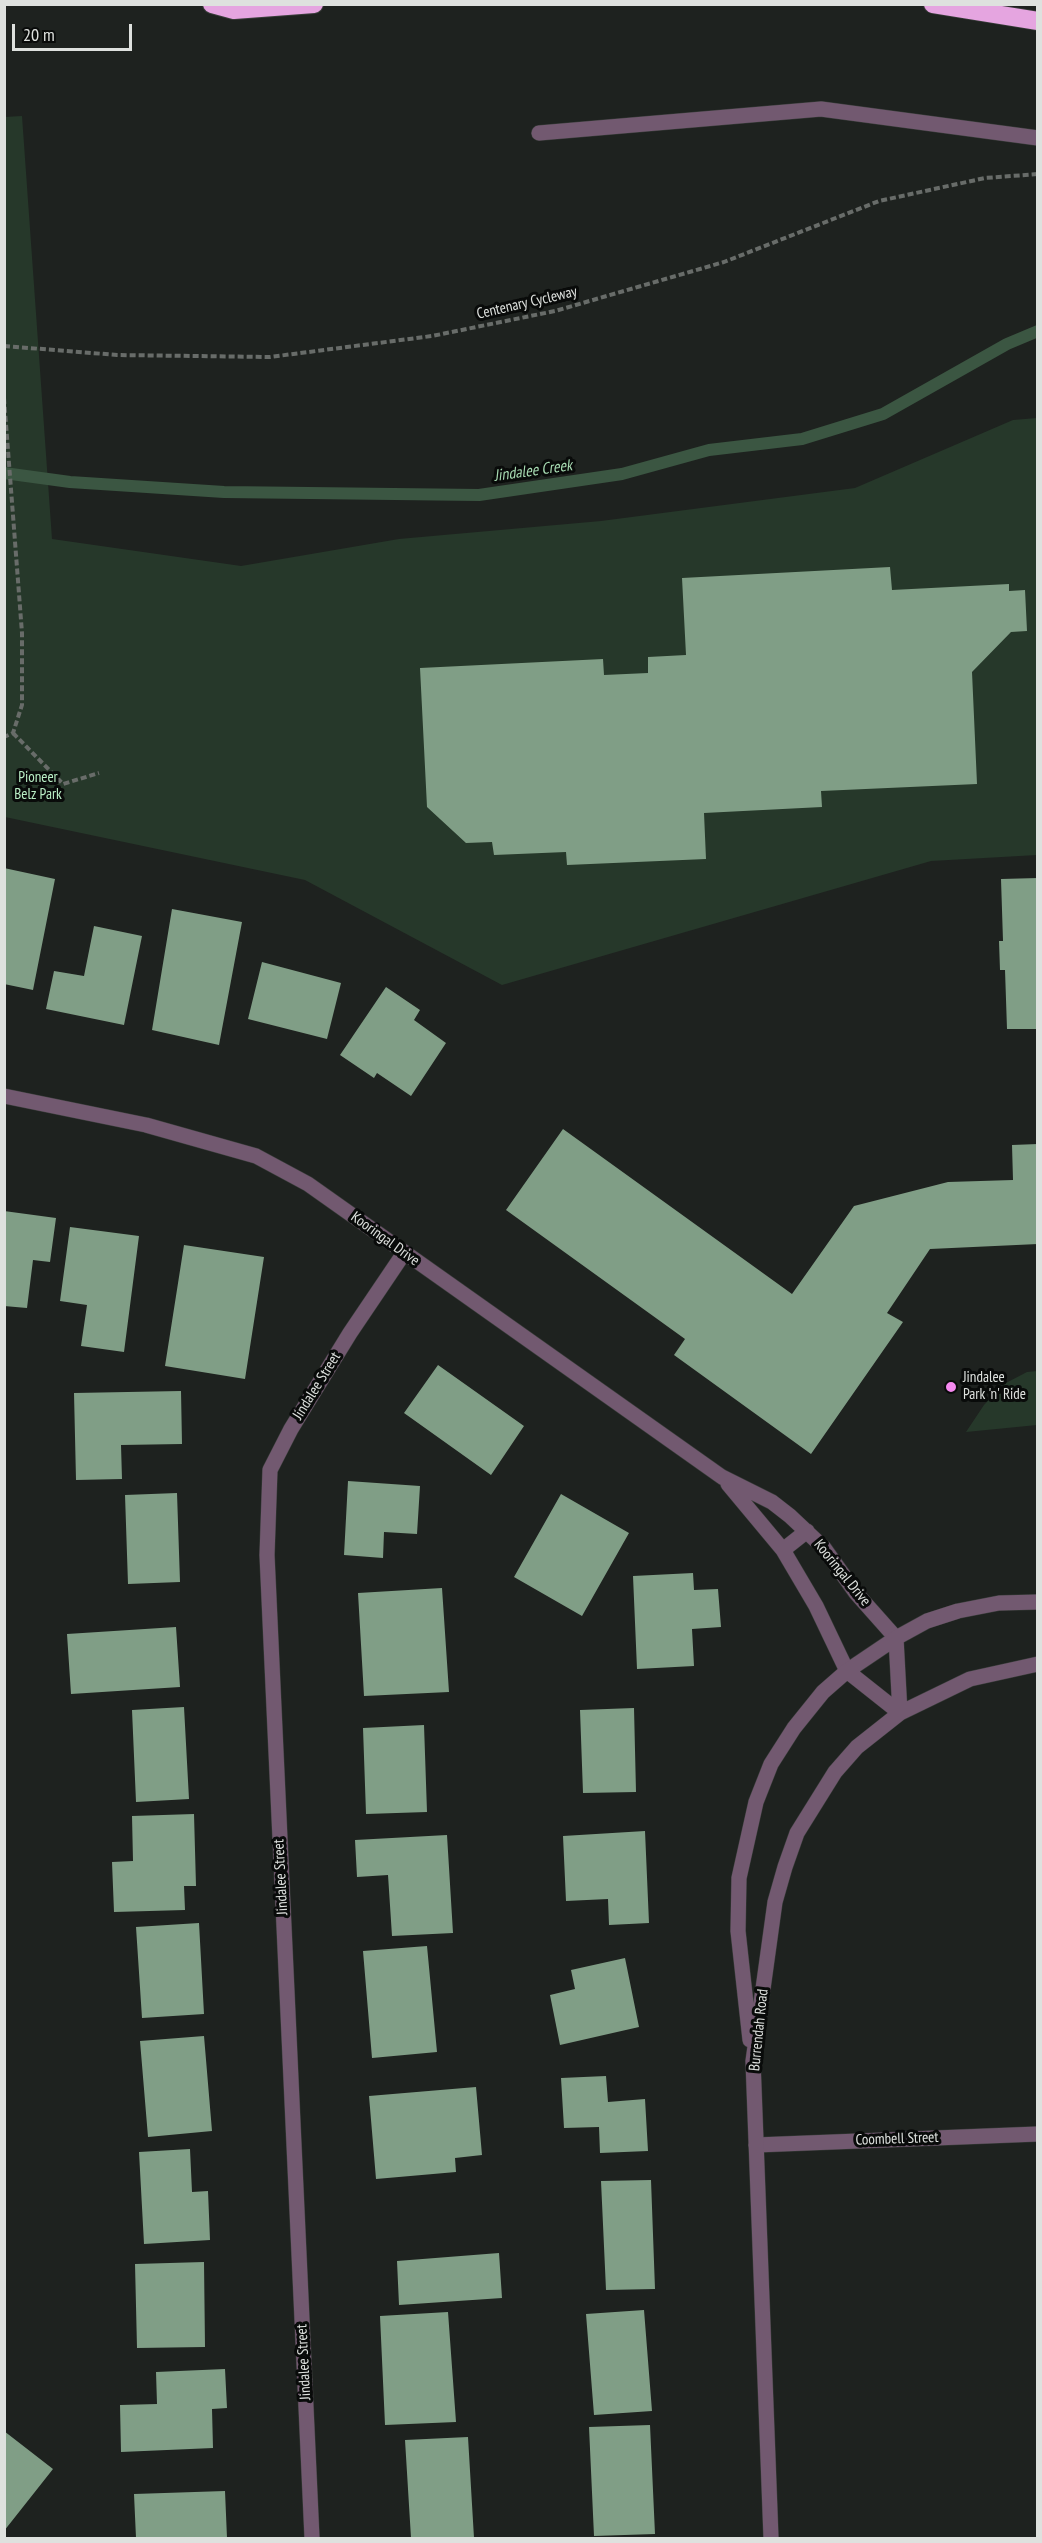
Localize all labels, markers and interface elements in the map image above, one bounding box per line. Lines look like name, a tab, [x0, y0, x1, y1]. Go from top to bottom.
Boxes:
scale bar	[15, 12, 135, 50]
text: 20 m	[23, 23, 55, 46]
street label: Centenary Cycleway	[475, 283, 579, 323]
water label: Jindalee Creek	[493, 456, 573, 486]
park label: Pioneer Belz Park	[14, 769, 62, 804]
street label: Kooringal Drive	[347, 1208, 423, 1270]
street label: Jindalee Street	[289, 1349, 345, 1423]
place label: Jindalee Park 'n' Ride	[963, 1369, 1026, 1404]
marker: Jindalee Park 'n' Ride	[944, 1380, 958, 1394]
street label: Kooringal Drive	[810, 1536, 874, 1610]
street label: Jindalee Street	[270, 1839, 292, 1915]
street label: Burrendah Road	[746, 1988, 772, 2072]
street label: Coombell Street	[855, 2129, 939, 2149]
street label: Jindalee Street	[293, 2324, 315, 2400]

